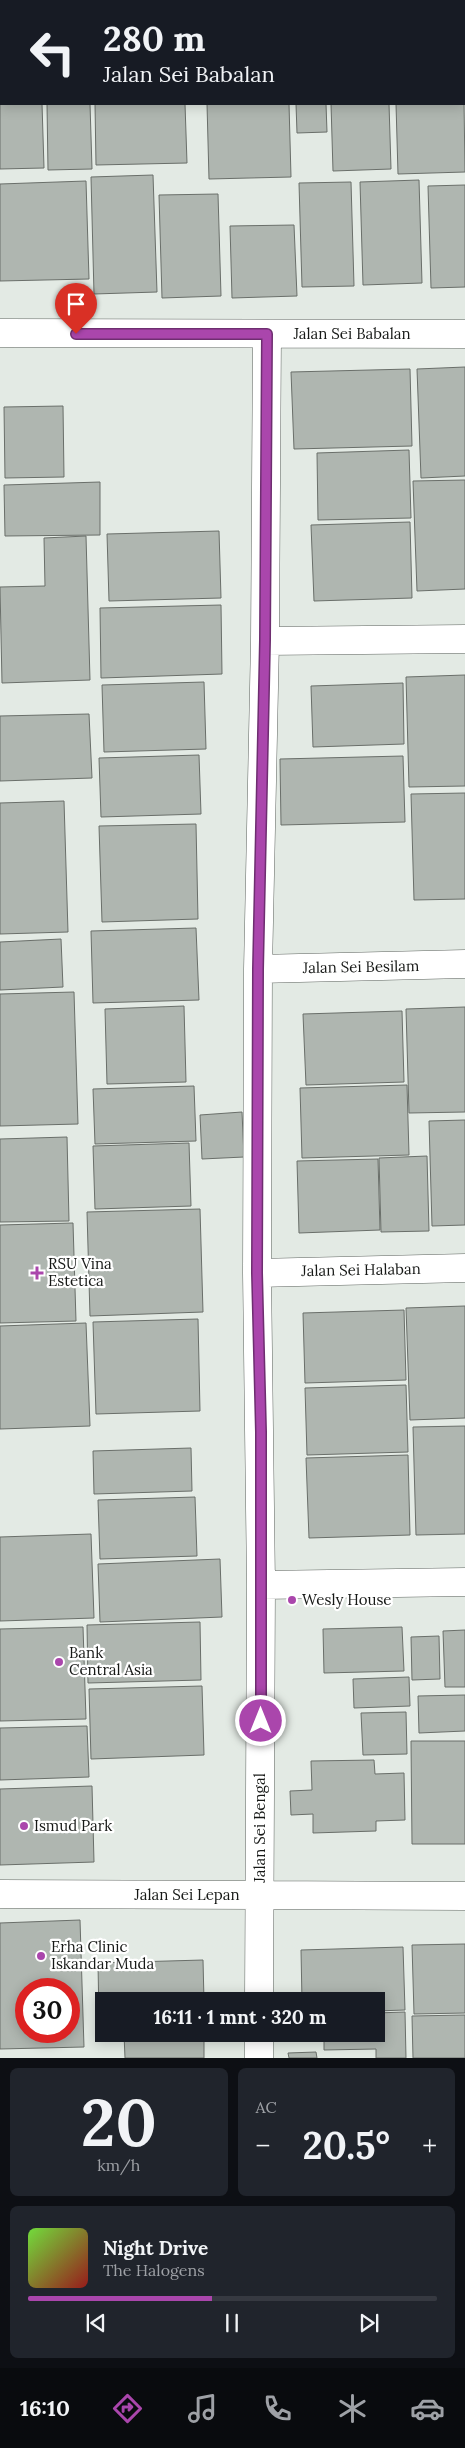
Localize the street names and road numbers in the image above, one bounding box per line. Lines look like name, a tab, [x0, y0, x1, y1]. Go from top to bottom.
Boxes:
street label: Jalan Sei Babalan	[292, 324, 411, 343]
street label: Jalan Sei Besilam	[302, 956, 419, 977]
street label: Jalan Sei Halaban	[300, 1259, 421, 1280]
street label: Jalan Sei Bengal	[250, 1773, 269, 1884]
street label: Jalan Sei Lepan	[133, 1885, 240, 1904]

